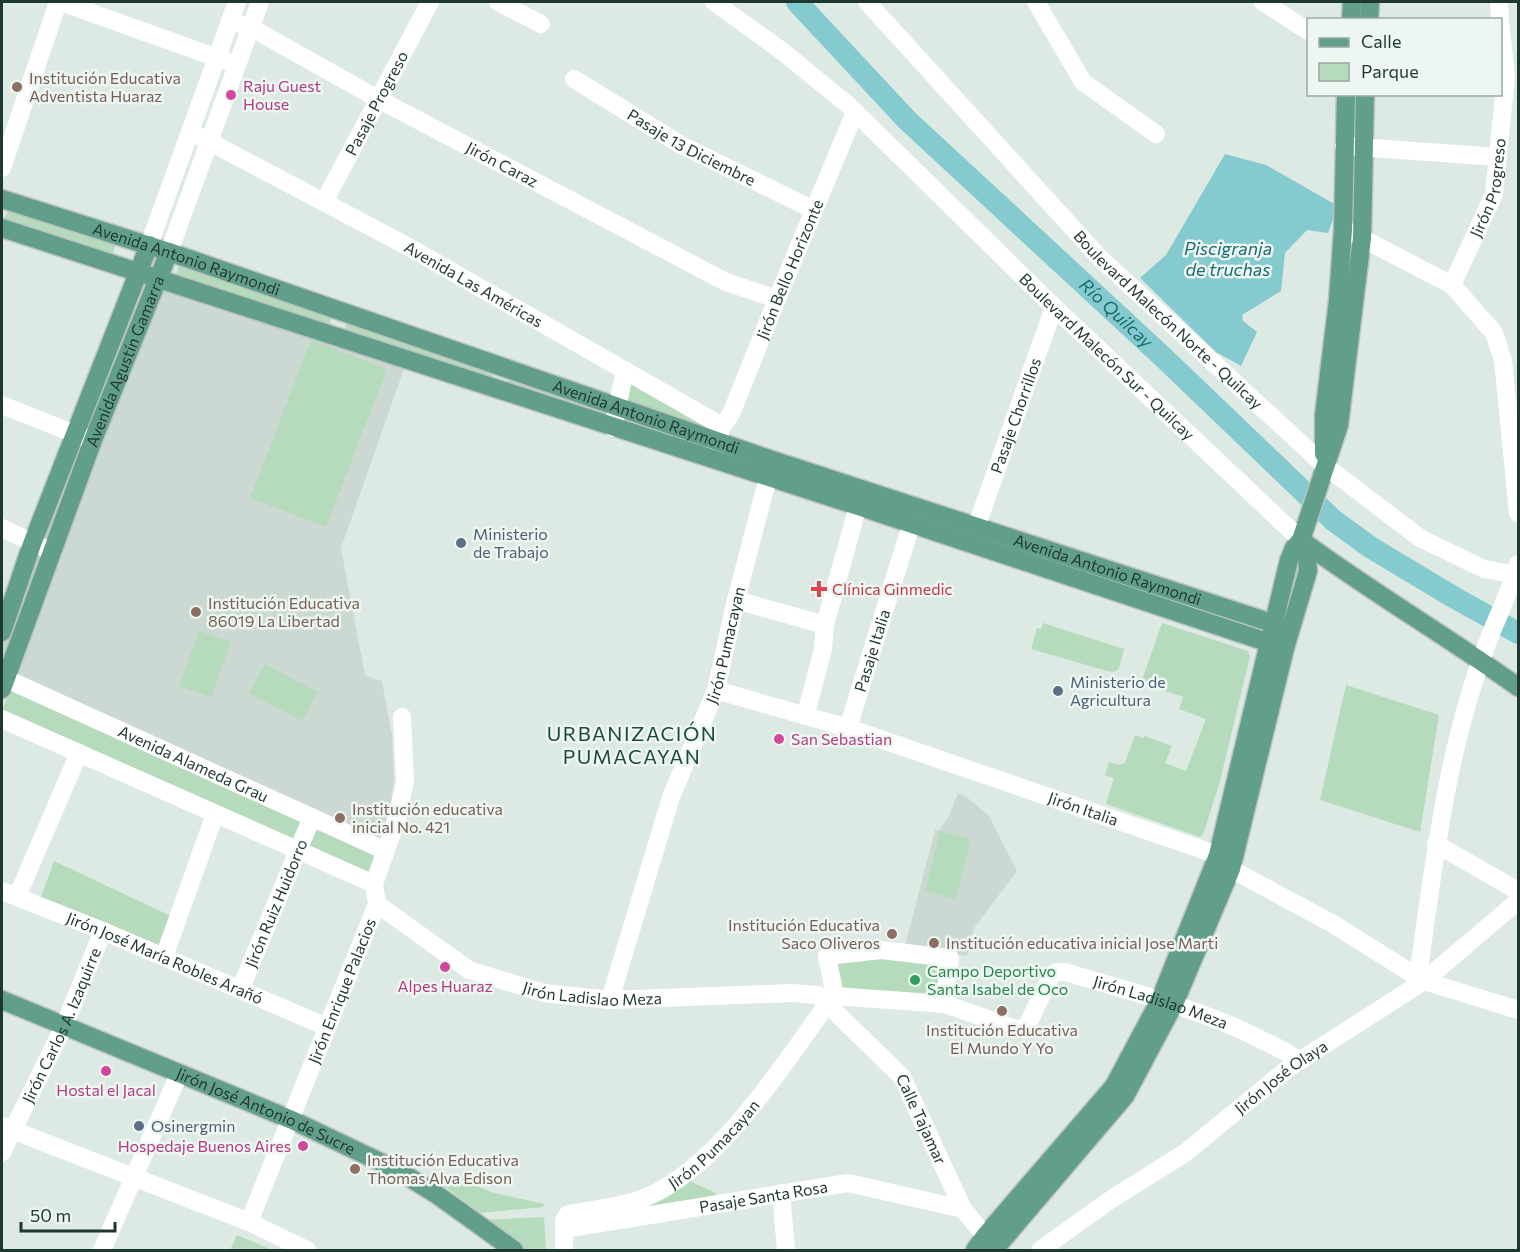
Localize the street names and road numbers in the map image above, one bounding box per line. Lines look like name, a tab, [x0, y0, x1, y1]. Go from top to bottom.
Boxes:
street label: Pasaje Progreso	[341, 47, 411, 158]
street label: Pasaje 13 Diciembre	[624, 104, 759, 189]
street label: Jirón Caraz	[463, 137, 542, 191]
street label: Jirón Progreso	[1465, 137, 1509, 240]
street label: Jirón Bello Horizonte	[752, 196, 827, 342]
street label: Avenida Antonio Raymondi	[91, 218, 283, 299]
street label: Boulevard Malecón Norte - Quilcay	[1070, 226, 1267, 413]
street label: Avenida Las Américas	[401, 237, 546, 331]
street label: Boulevard Malecón Sur - Quilcay	[1016, 269, 1199, 444]
street label: Avenida Agustín Gamarra	[81, 273, 167, 449]
street label: Pasaje Chorrillos	[986, 355, 1044, 476]
street label: Avenida Antonio Raymondi	[551, 375, 742, 457]
street label: Avenida Antonio Raymondi	[1011, 530, 1204, 608]
street label: Jirón Pumacayan	[701, 584, 748, 706]
street label: Pasaje Italia	[850, 607, 893, 694]
street label: Avenida Alameda Grau	[115, 721, 272, 805]
street label: Jirón Italia	[1046, 787, 1121, 829]
street label: Jirón Ruiz Huidorro	[240, 836, 311, 970]
street label: Jirón José María Robles Arañó	[64, 908, 266, 1007]
street label: Jirón Enrique Palacios	[304, 915, 379, 1066]
street label: Jirón Carlos A. Izaquirre	[18, 945, 104, 1106]
street label: Jirón Ladislao Meza	[1091, 971, 1231, 1032]
street label: Jirón Ladislao Meza	[521, 977, 662, 1009]
street label: Jirón José Olaya	[1230, 1036, 1331, 1118]
street label: Jirón José Antonio de Sucre	[173, 1063, 358, 1158]
street label: Calle Tajamar	[893, 1071, 951, 1168]
street label: Jirón Pumacayan	[664, 1096, 763, 1192]
street label: Pasaje Santa Rosa	[698, 1176, 829, 1216]

